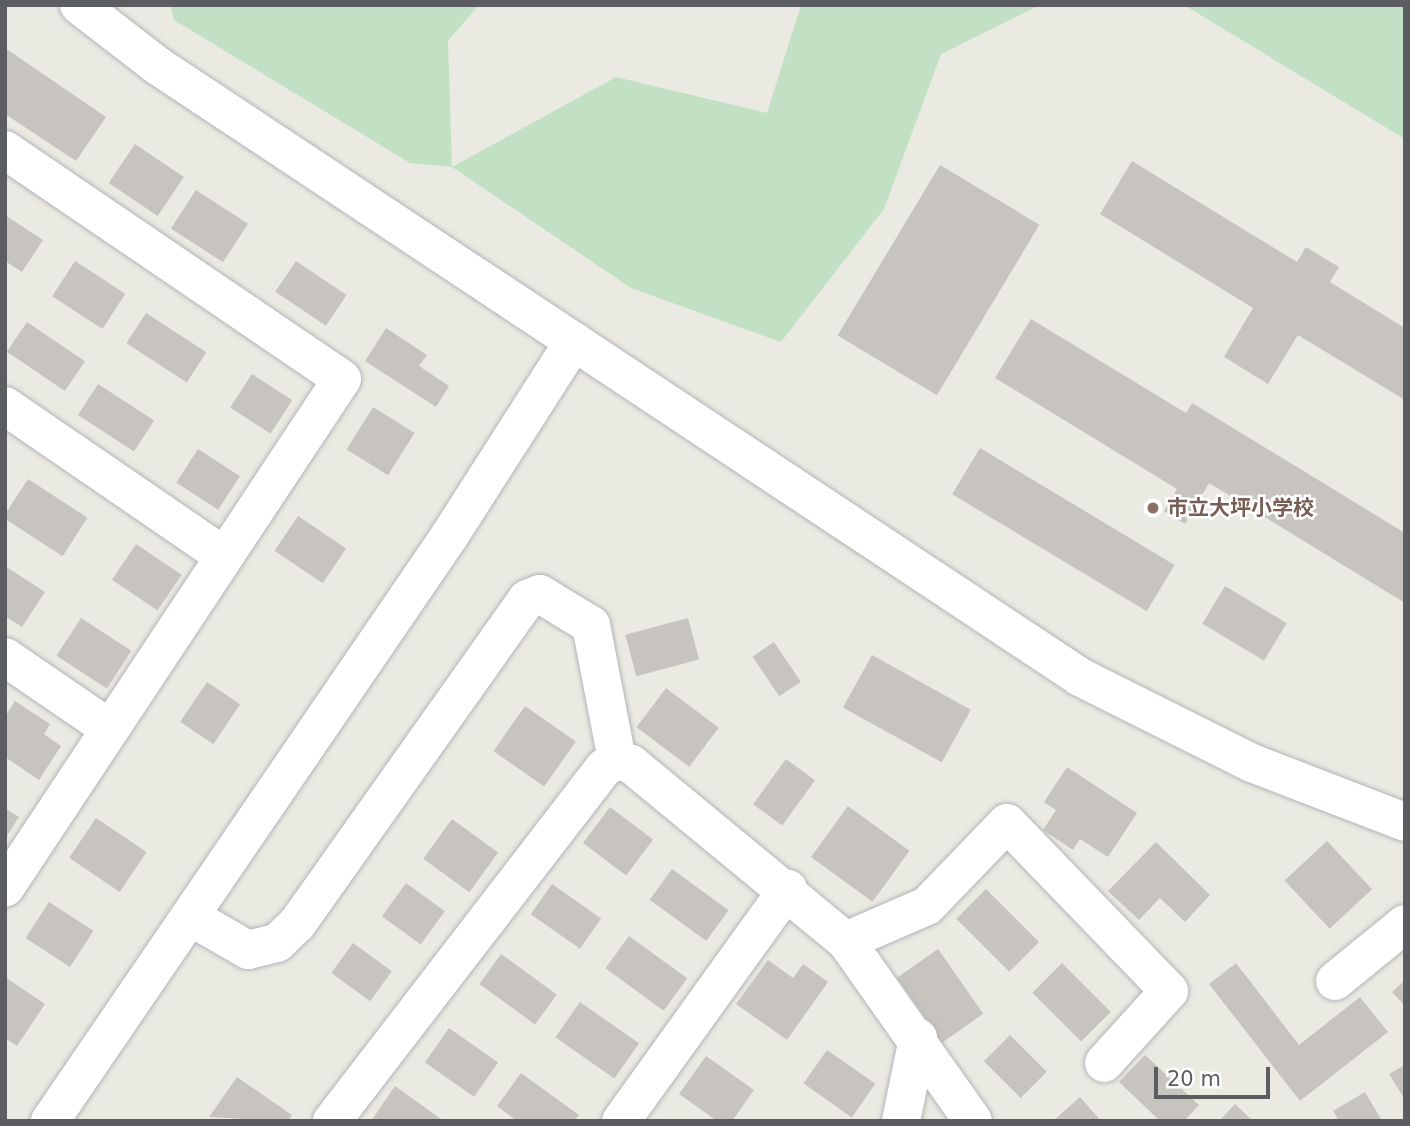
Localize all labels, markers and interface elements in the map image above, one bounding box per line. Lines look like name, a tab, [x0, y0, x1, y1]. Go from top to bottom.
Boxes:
place label: 市立大坪小学校	[1167, 495, 1314, 521]
marker: 市立大坪小学校	[1145, 500, 1161, 516]
scale bar	[1158, 1052, 1274, 1096]
text: 20 m	[1167, 1067, 1221, 1091]

